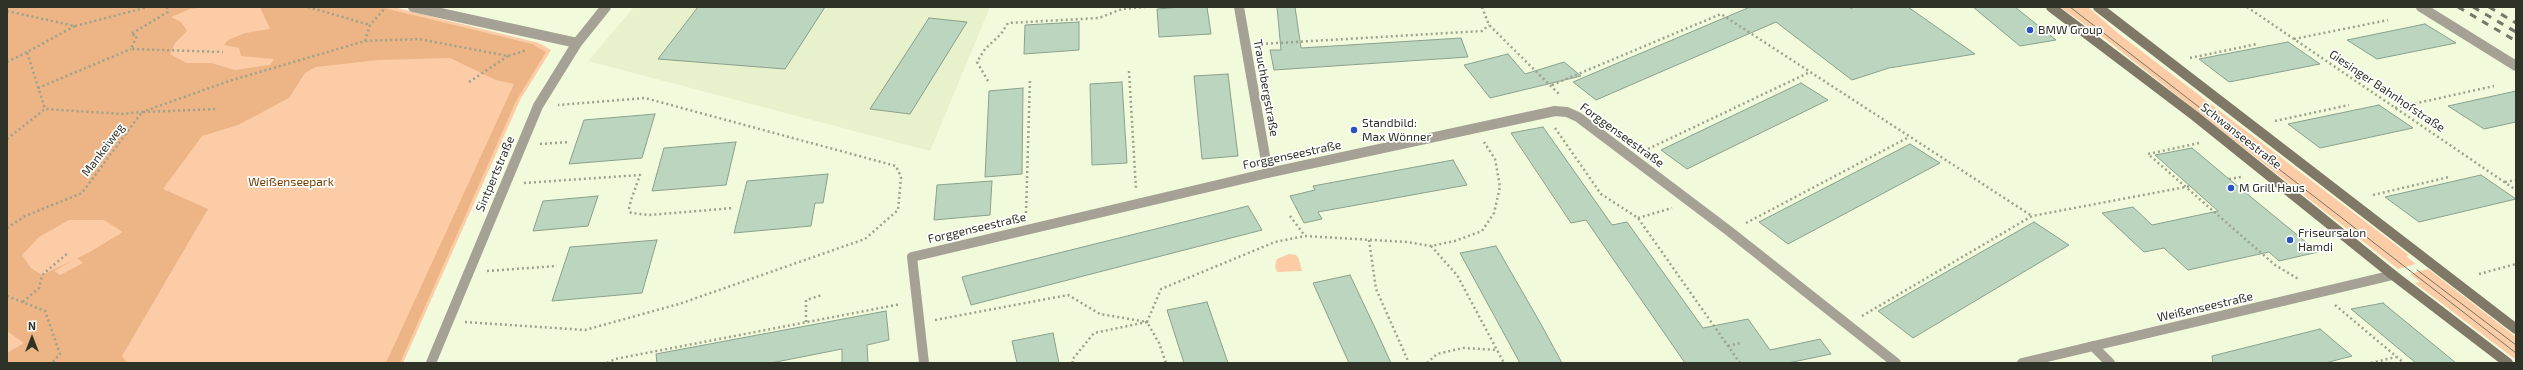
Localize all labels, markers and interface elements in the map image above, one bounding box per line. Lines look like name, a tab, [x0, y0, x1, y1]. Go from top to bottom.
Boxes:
place label: BMW Group	[2038, 23, 2103, 37]
marker: BMW Group	[2025, 25, 2035, 35]
street label: Trauchbergstraße	[1250, 38, 1282, 138]
street label: Giesinger Bahnhofstraße	[2326, 47, 2448, 135]
street label: Forggenseestraße	[1577, 100, 1667, 170]
street label: Schwanseestraße	[2198, 100, 2284, 172]
place label: Standbild: Max Wönner	[1362, 116, 1431, 144]
street label: Mankeiweg	[78, 121, 128, 179]
marker: Standbild: Max Wönner	[1349, 125, 1359, 135]
street label: Sintpertstraße	[473, 134, 517, 214]
street label: Forggenseestraße	[1241, 138, 1343, 172]
park label: Weißenseepark	[248, 175, 334, 189]
place label: M Grill Haus	[2239, 181, 2305, 195]
marker: M Grill Haus	[2226, 183, 2236, 193]
street label: Forggenseestraße	[927, 210, 1027, 246]
place label: Friseursalon Hamdi	[2298, 226, 2366, 254]
marker: Friseursalon Hamdi	[2285, 235, 2295, 245]
street label: Weißenseestraße	[2156, 289, 2254, 325]
north arrow	[12, 318, 52, 358]
text: N	[28, 319, 36, 332]

